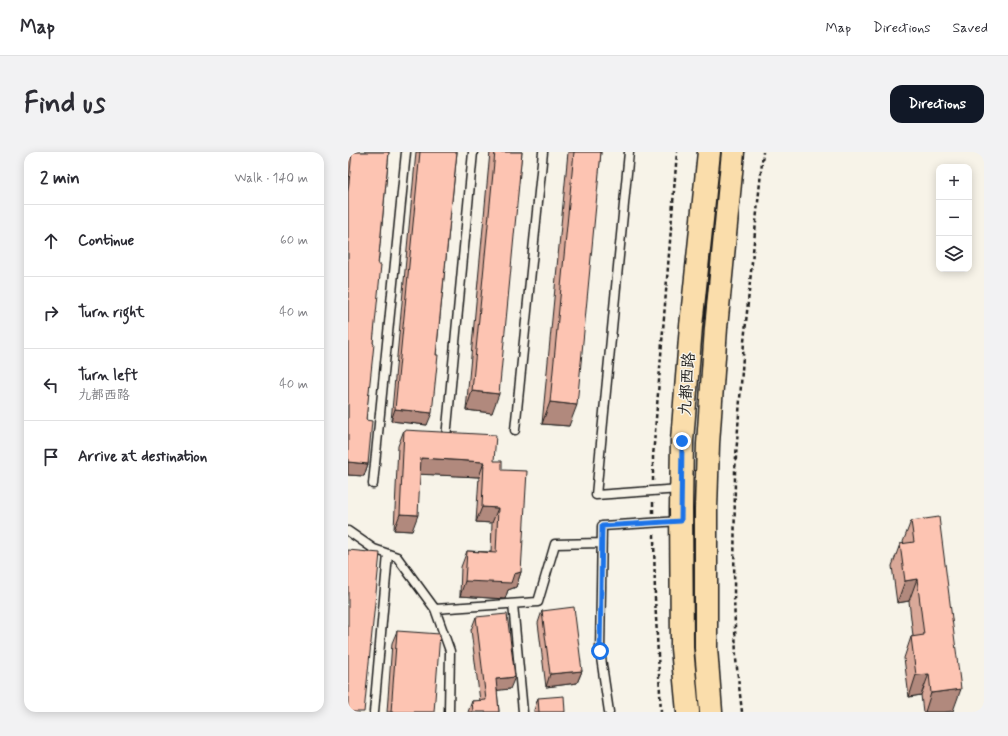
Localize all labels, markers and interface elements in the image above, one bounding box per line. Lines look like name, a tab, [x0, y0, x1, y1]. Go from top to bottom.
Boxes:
text: Map	[20, 15, 55, 40]
text: Map	[825, 19, 851, 37]
text: Directions	[873, 19, 931, 37]
text: Saved	[953, 19, 988, 37]
button: Directions	[890, 85, 984, 123]
text: Find us	[24, 86, 105, 123]
map controls	[936, 164, 972, 272]
button: +	[936, 164, 972, 200]
text: 2 min	[40, 167, 80, 189]
text: Walk · 140 m	[235, 170, 308, 187]
button: −	[936, 200, 972, 236]
icon: ahead	[40, 230, 62, 252]
text: Continue	[78, 231, 134, 251]
text: 60 m	[280, 232, 308, 249]
button: layers	[936, 236, 972, 272]
icon: right	[40, 302, 62, 324]
text: Turn right	[78, 303, 145, 323]
text: 40 m	[279, 304, 308, 321]
street label: 九都西路	[675, 351, 700, 417]
text: Turn left	[78, 366, 138, 386]
icon: left	[40, 374, 62, 396]
text: 40 m	[279, 376, 308, 393]
text: 九都西路	[78, 387, 130, 404]
route end	[673, 432, 691, 450]
icon: arrive	[40, 446, 62, 468]
text: Arrive at destination	[78, 447, 207, 467]
route start	[591, 642, 609, 660]

